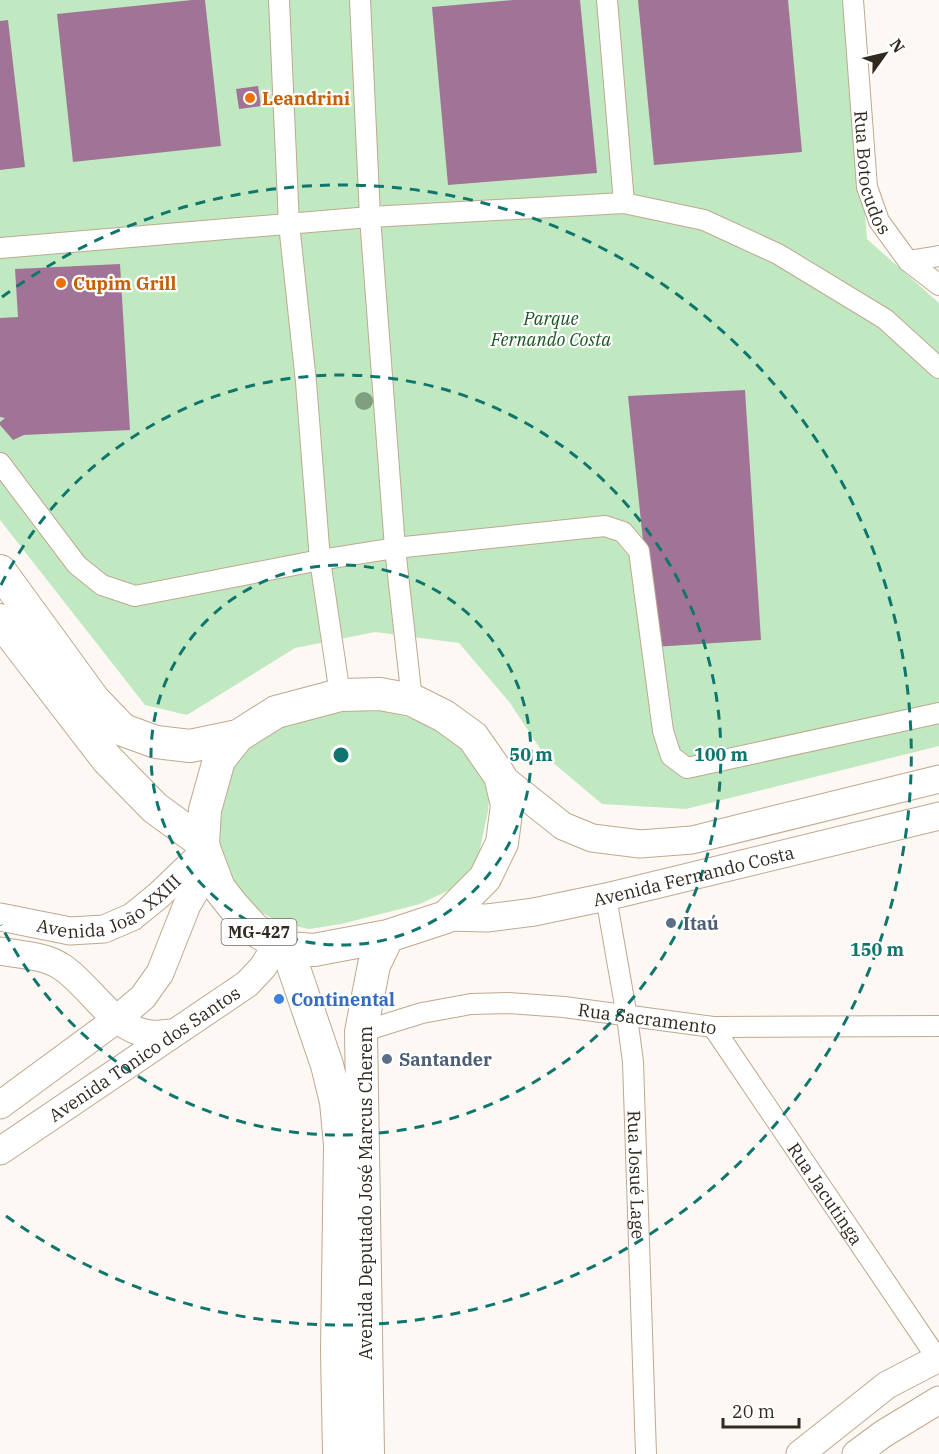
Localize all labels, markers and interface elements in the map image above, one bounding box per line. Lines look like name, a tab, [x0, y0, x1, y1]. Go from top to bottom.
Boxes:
north arrow	[855, 24, 915, 84]
text: N	[886, 35, 909, 56]
place label: Leandrini	[262, 87, 350, 110]
marker: Leandrini	[243, 91, 257, 105]
street label: Rua Botocudos	[850, 110, 896, 239]
place label: Cupim Grill	[73, 272, 176, 295]
marker: Cupim Grill	[54, 276, 68, 290]
park label: Parque Fernando Costa	[490, 307, 611, 351]
text: 50 m	[509, 743, 553, 766]
text: 100 m	[694, 743, 749, 766]
centre of rings	[331, 745, 351, 765]
street label: Avenida Fernando Costa	[591, 840, 796, 911]
street label: Avenida João XXIII	[35, 869, 185, 943]
place label: Itaú	[683, 912, 719, 935]
marker: Itaú	[664, 916, 678, 930]
road number: MG-427	[222, 919, 296, 945]
text: 150 m	[850, 938, 905, 961]
street label: Avenida Tonico dos Santos	[44, 981, 244, 1126]
place label: Continental	[291, 988, 395, 1011]
marker: Continental	[272, 992, 286, 1006]
street label: Rua Sacramento	[577, 998, 718, 1039]
street label: Avenida Deputado José Marcus Cherem	[354, 1026, 377, 1360]
place label: Santander	[399, 1048, 492, 1071]
marker: Santander	[380, 1052, 394, 1066]
street label: Rua Josué Lage	[623, 1110, 650, 1240]
street label: Rua Jacutinga	[783, 1138, 869, 1249]
scale bar	[723, 1391, 800, 1429]
text: 20 m	[732, 1400, 775, 1423]

